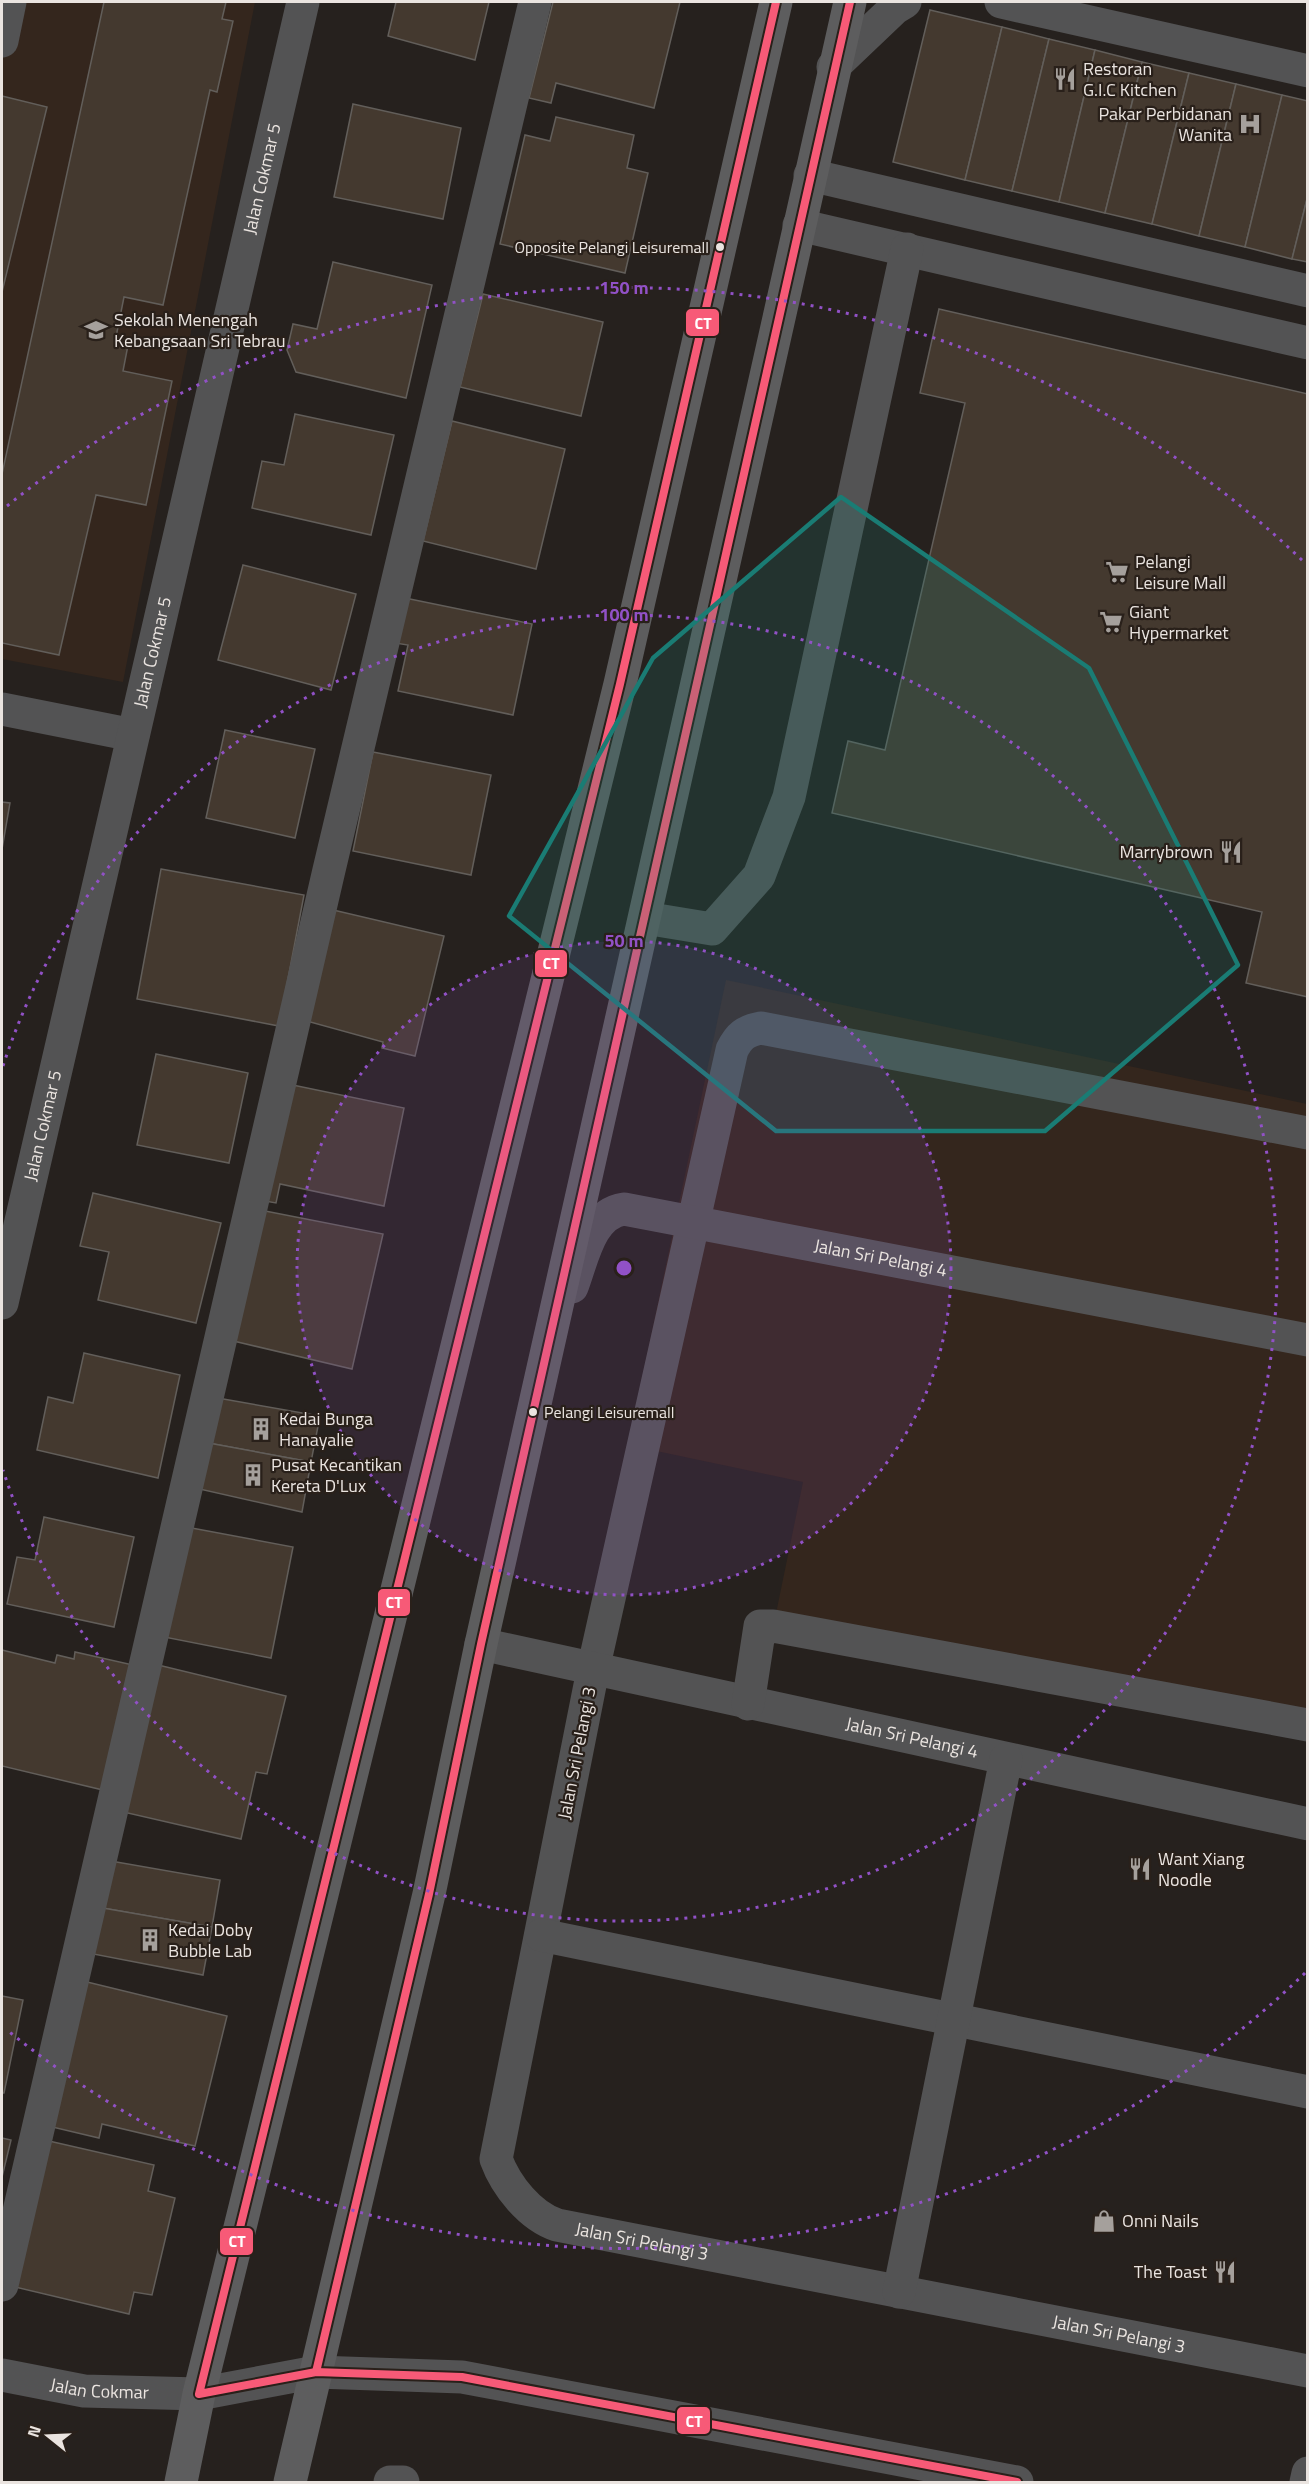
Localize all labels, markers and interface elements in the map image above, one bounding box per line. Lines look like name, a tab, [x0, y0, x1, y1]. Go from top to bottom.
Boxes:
place label: Restoran G.I.C Kitchen	[1083, 55, 1177, 103]
restaurant icon: Restoran G.I.C Kitchen	[1052, 66, 1078, 92]
place label: Pakar Perbidanan Wanita	[1098, 100, 1232, 148]
hospital icon: Pakar Perbidanan Wanita	[1237, 111, 1263, 137]
street label: Jalan Cokmar 5	[236, 120, 288, 237]
place label: Opposite Pelangi Leisuremall	[515, 235, 709, 259]
marker: Opposite Pelangi Leisuremall	[714, 241, 726, 253]
text: 150 m	[599, 274, 649, 301]
place label: Sekolah Menengah Kebangsaan Sri Tebrau	[114, 306, 286, 354]
line badge: CT	[685, 308, 720, 337]
text: CT	[694, 311, 712, 335]
school or university icon: Sekolah Menengah Kebangsaan Sri Tebrau	[83, 317, 109, 343]
place label: Pelangi Leisure Mall	[1135, 548, 1226, 596]
supermarket icon: Pelangi Leisure Mall	[1104, 559, 1130, 585]
street label: Jalan Cokmar 5	[126, 594, 178, 710]
place label: Giant Hypermarket	[1129, 598, 1229, 646]
text: 100 m	[599, 601, 649, 628]
supermarket icon: Giant Hypermarket	[1098, 609, 1124, 635]
place label: Marrybrown	[1119, 838, 1213, 865]
restaurant icon: Marrybrown	[1218, 839, 1244, 865]
text: 50 m	[604, 927, 644, 954]
line badge: CT	[534, 949, 568, 978]
text: CT	[542, 951, 560, 975]
street label: Jalan Cokmar 5	[17, 1067, 68, 1184]
street label: Jalan Sri Pelangi 4	[812, 1232, 949, 1284]
centre of rings	[614, 1258, 634, 1278]
place label: Pelangi Leisuremall	[544, 1400, 674, 1424]
place label: Kedai Bunga Hanayalie	[279, 1405, 373, 1453]
marker: Pelangi Leisuremall	[527, 1406, 539, 1418]
building icon: Kedai Bunga Hanayalie	[248, 1416, 274, 1442]
place label: Pusat Kecantikan Kereta D'Lux	[271, 1451, 402, 1499]
building icon: Pusat Kecantikan Kereta D'Lux	[240, 1462, 266, 1488]
line badge: CT	[377, 1588, 411, 1617]
text: CT	[385, 1590, 403, 1614]
street label: Jalan Sri Pelangi 3	[550, 1684, 603, 1822]
street label: Jalan Sri Pelangi 4	[843, 1710, 981, 1765]
place label: Want Xiang Noodle	[1158, 1845, 1245, 1893]
restaurant icon: Want Xiang Noodle	[1127, 1856, 1153, 1882]
place label: Kedai Doby Bubble Lab	[168, 1916, 253, 1964]
building icon: Kedai Doby Bubble Lab	[137, 1927, 163, 1953]
place label: Onni Nails	[1122, 2207, 1199, 2234]
shop icon: Onni Nails	[1091, 2208, 1117, 2234]
street label: Jalan Sri Pelangi 3	[573, 2215, 711, 2267]
line badge: CT	[219, 2227, 254, 2256]
text: CT	[228, 2229, 246, 2253]
place label: The Toast	[1134, 2258, 1208, 2285]
restaurant icon: The Toast	[1212, 2259, 1238, 2285]
street label: Jalan Sri Pelangi 3	[1050, 2308, 1188, 2360]
street label: Jalan Cokmar	[48, 2371, 149, 2406]
north arrow	[18, 2406, 78, 2466]
line badge: CT	[676, 2406, 711, 2435]
text: CT	[685, 2409, 703, 2433]
text: N	[21, 2422, 47, 2440]

